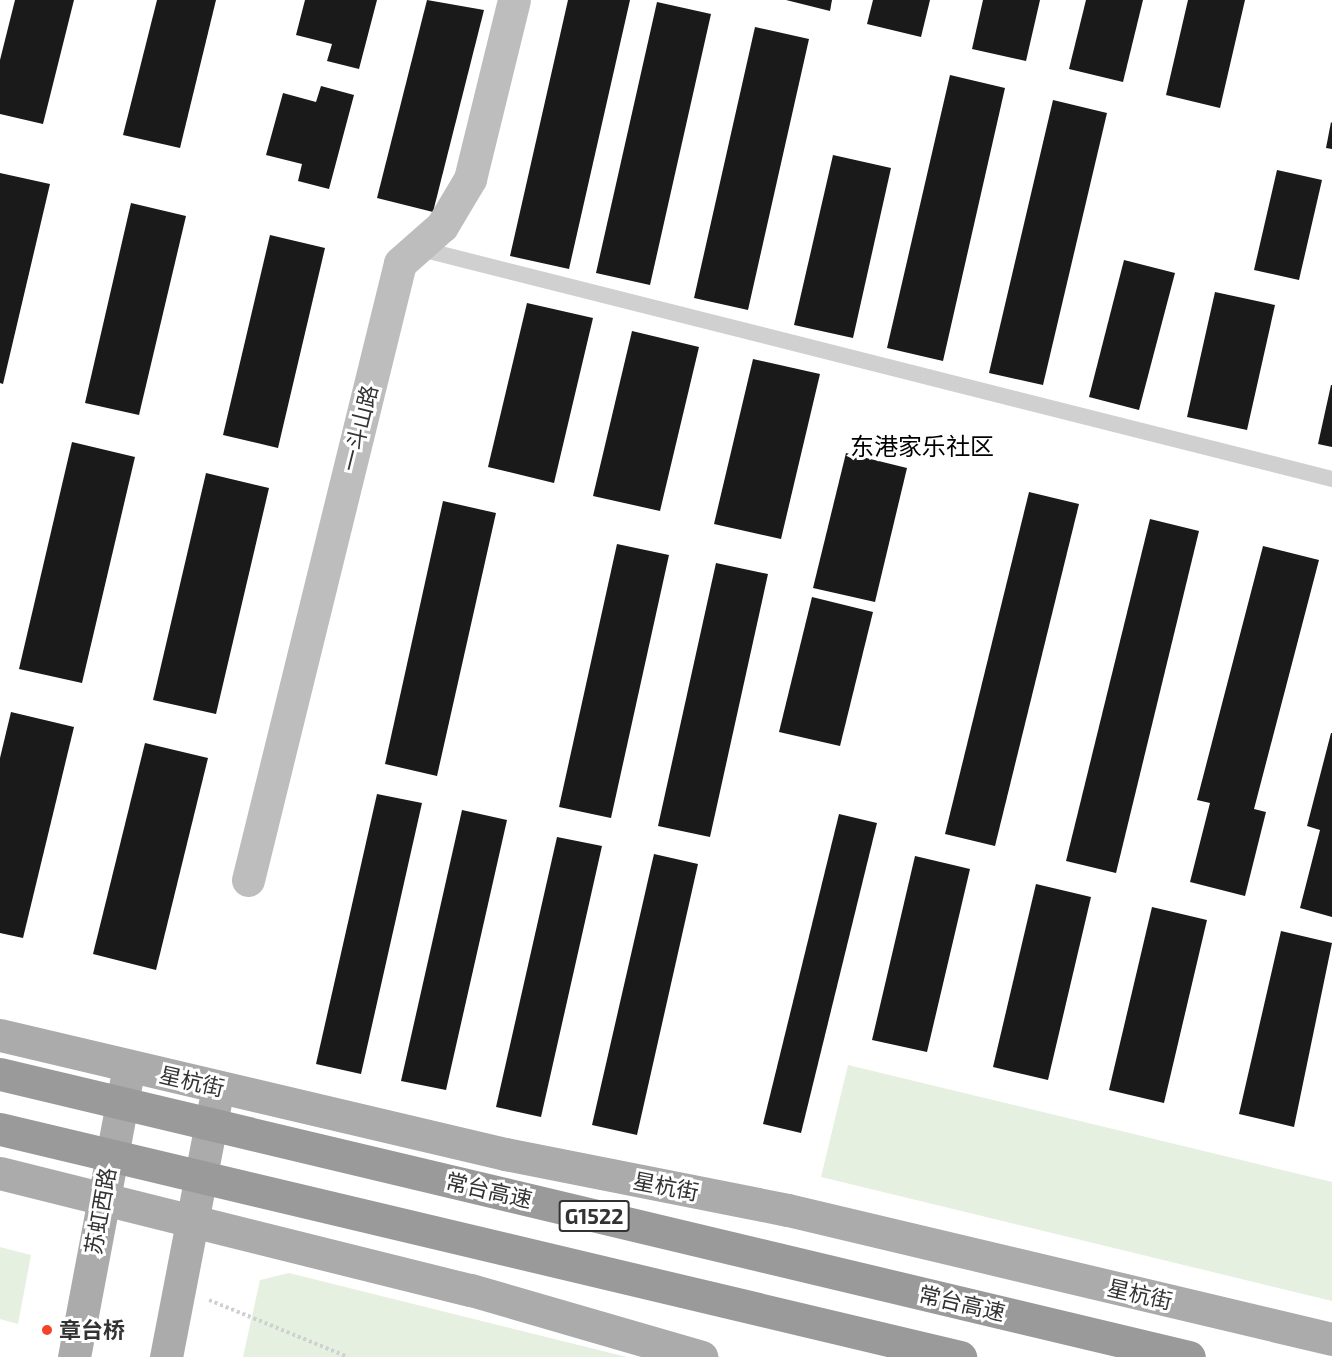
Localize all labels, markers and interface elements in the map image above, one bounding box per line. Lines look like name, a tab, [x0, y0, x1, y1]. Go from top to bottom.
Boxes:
street label: 一斗山路	[336, 382, 382, 474]
district label: 东港家乐社区	[850, 432, 994, 460]
street label: 星杭街	[157, 1061, 227, 1101]
street label: 苏虹西路	[79, 1165, 121, 1257]
street label: 常台高速	[443, 1167, 535, 1213]
street label: 星杭街	[631, 1167, 701, 1205]
road number: G1522	[558, 1198, 630, 1234]
street label: 星杭街	[1105, 1274, 1175, 1314]
street label: 常台高速	[916, 1280, 1008, 1326]
place label: 章台桥	[59, 1317, 125, 1343]
marker: 章台桥	[40, 1323, 54, 1337]

